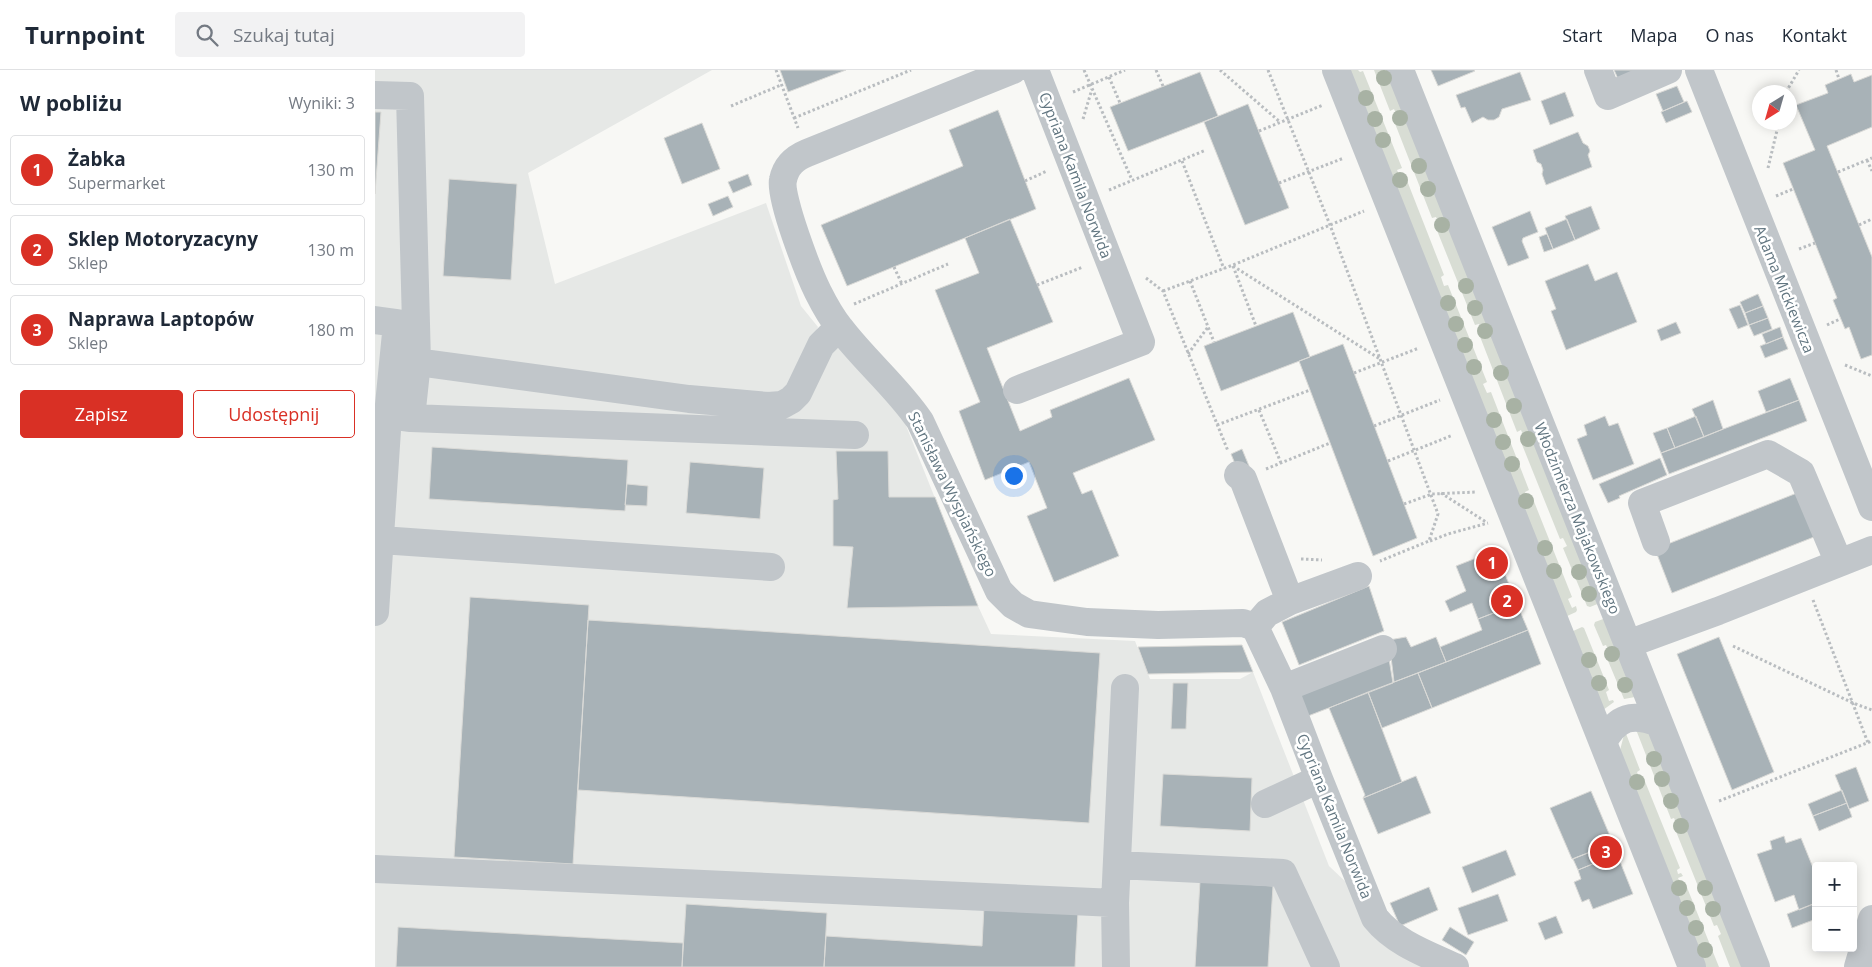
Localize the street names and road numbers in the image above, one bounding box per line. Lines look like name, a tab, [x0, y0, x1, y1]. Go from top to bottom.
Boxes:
street label: Cypriana Kamila Norwida	[1035, 89, 1117, 261]
street label: Adama Mickiewicza	[1750, 222, 1820, 356]
street label: Stanisława Wyspiańskiego	[904, 408, 1002, 580]
street label: Włodzimierza Majakowskiego	[1530, 419, 1626, 617]
street label: Cypriana Kamila Norwida	[1293, 730, 1377, 902]

